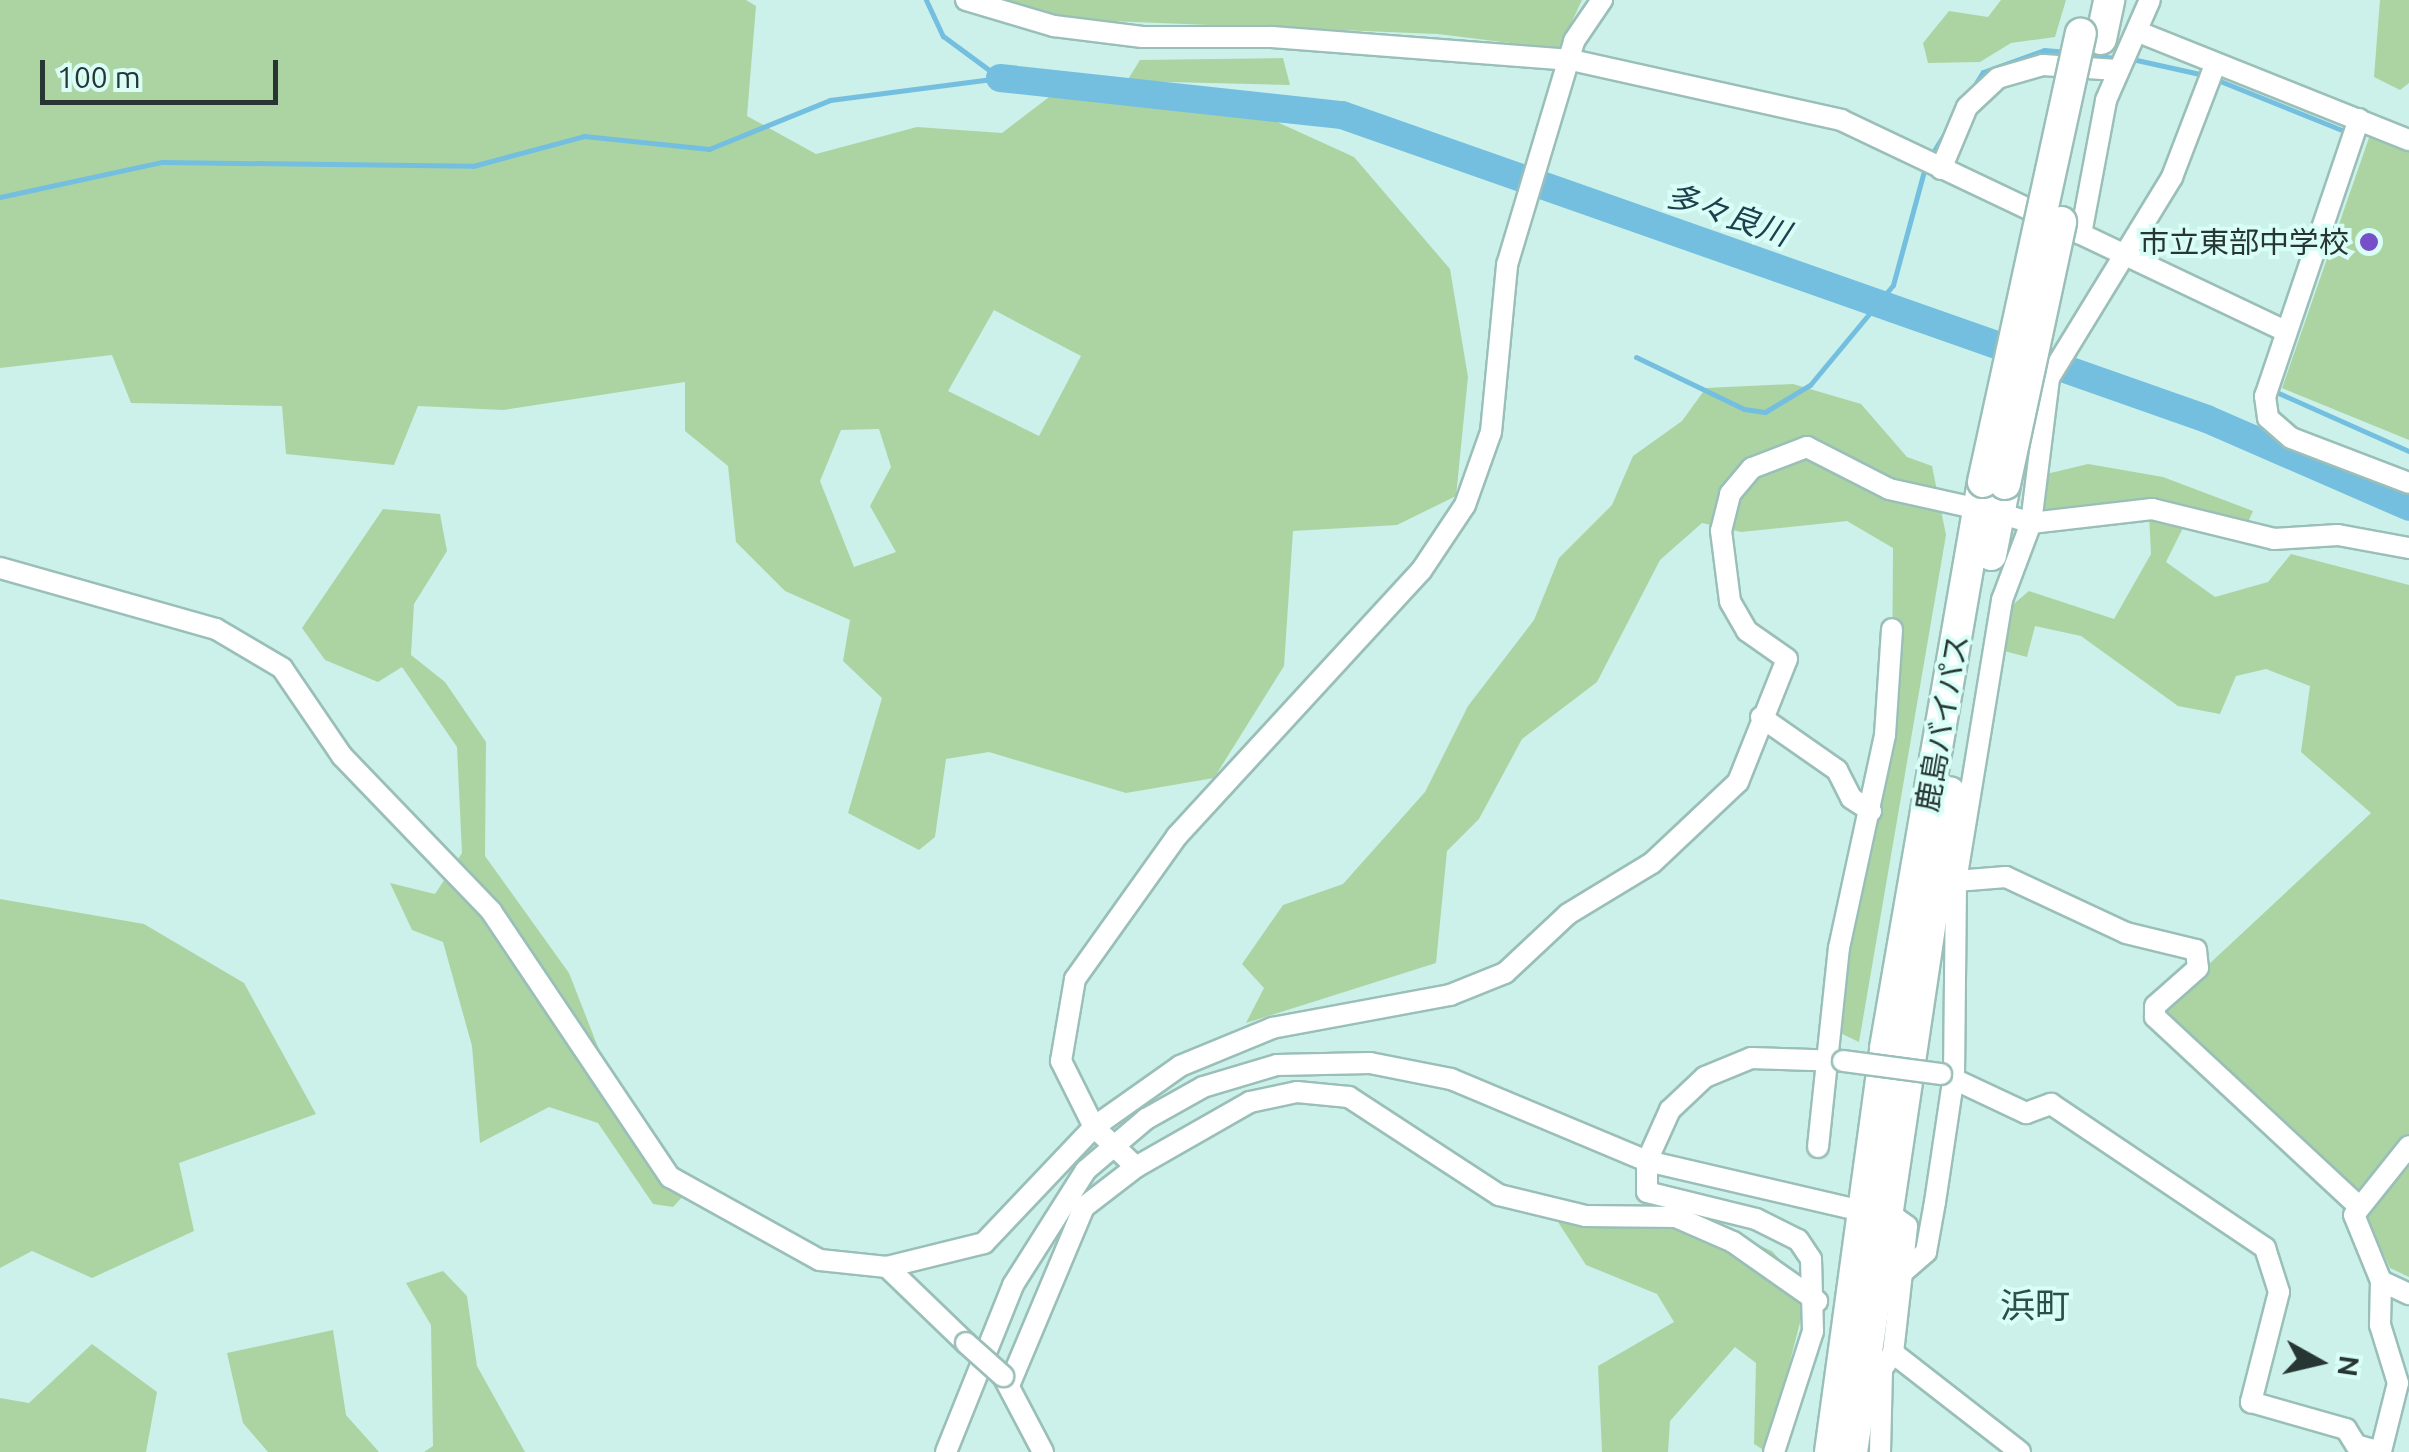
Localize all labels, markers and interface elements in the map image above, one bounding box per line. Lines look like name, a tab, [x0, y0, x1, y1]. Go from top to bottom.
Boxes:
scale bar	[45, 40, 282, 102]
text: 100 m	[57, 60, 141, 94]
water label: 多々良川	[1661, 175, 1795, 253]
place label: 市立東部中学校	[2139, 224, 2349, 260]
marker: 市立東部中学校	[2358, 231, 2380, 253]
street label: 鹿島バイパス	[1909, 631, 1975, 815]
district label: 浜町	[2000, 1284, 2070, 1326]
north arrow	[2269, 1312, 2369, 1412]
text: N	[2332, 1354, 2366, 1379]

